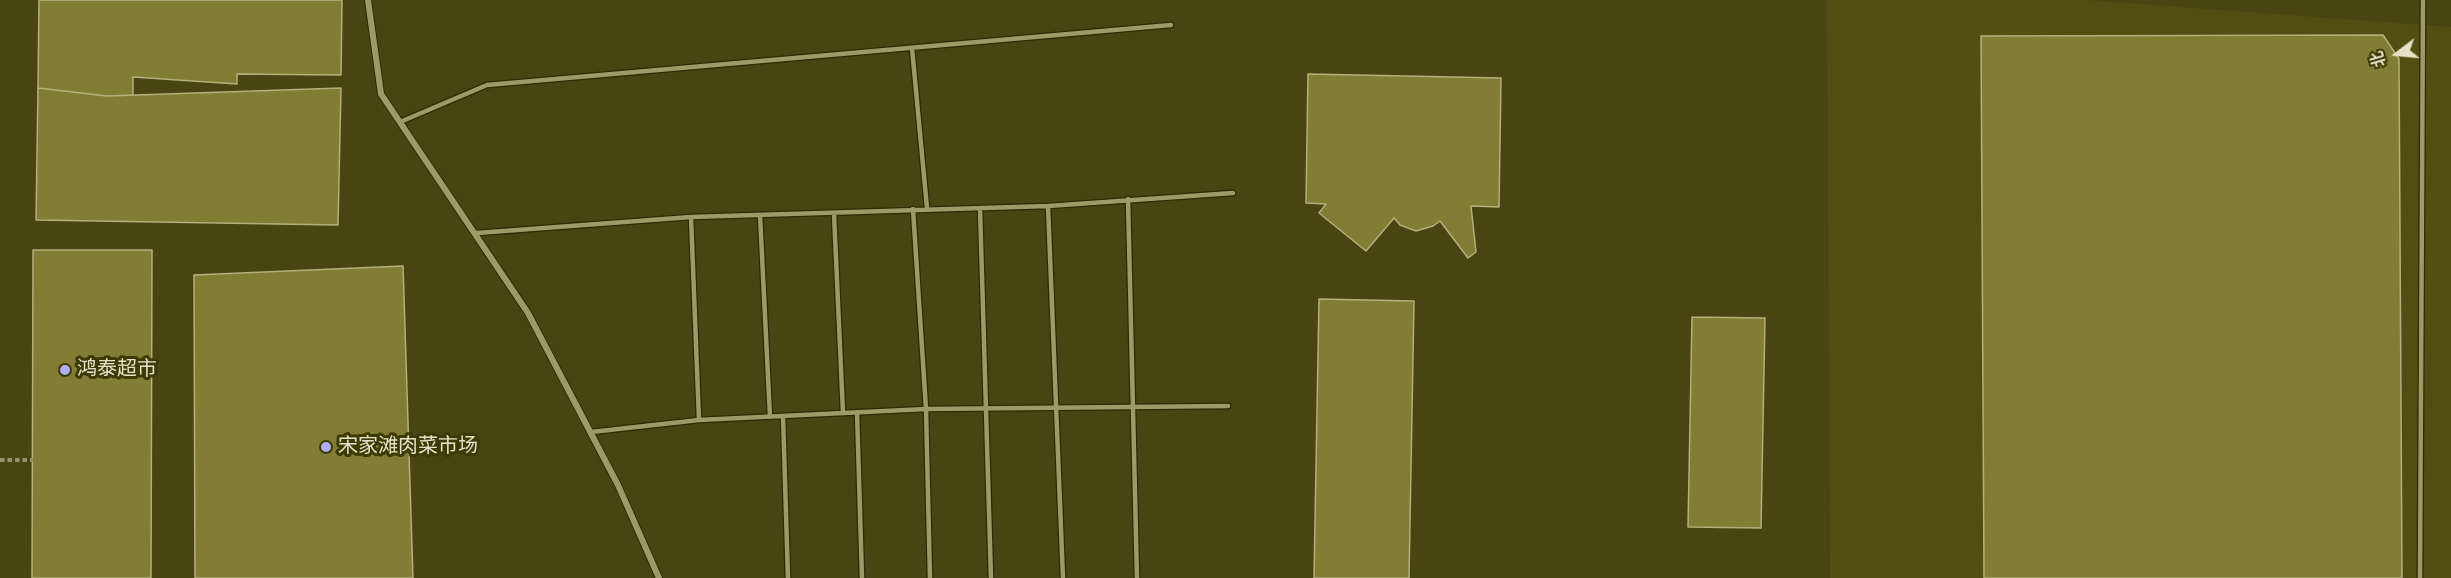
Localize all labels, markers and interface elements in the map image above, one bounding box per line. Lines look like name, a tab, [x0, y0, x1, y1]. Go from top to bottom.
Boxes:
north arrow	[2367, 24, 2427, 84]
text: 北	[2368, 49, 2391, 69]
place label: 鸿泰超市	[77, 358, 157, 382]
marker: 鸿泰超市	[58, 363, 72, 377]
place label: 宋家滩肉菜市场	[338, 435, 478, 459]
marker: 宋家滩肉菜市场	[319, 440, 333, 454]

